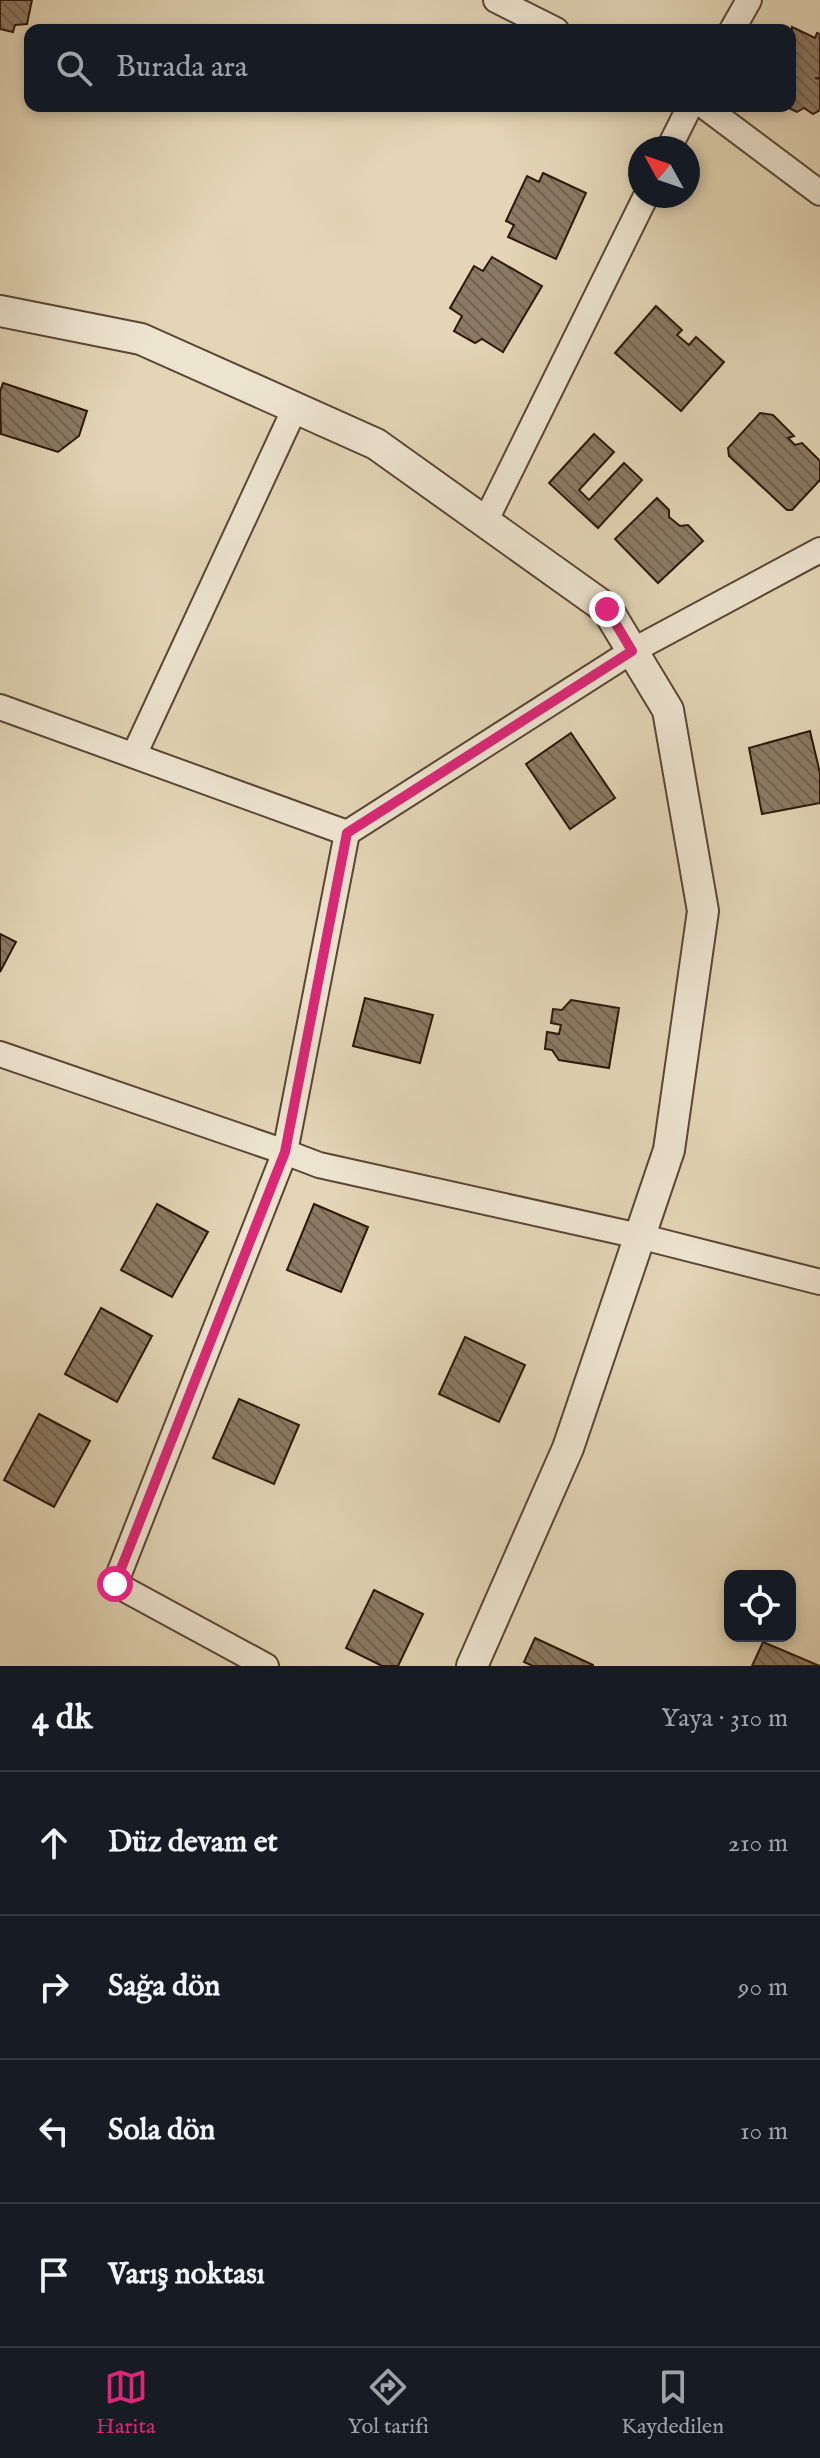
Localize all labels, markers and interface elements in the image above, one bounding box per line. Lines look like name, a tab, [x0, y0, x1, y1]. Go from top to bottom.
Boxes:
search box	[24, 24, 796, 112]
icon: search	[52, 46, 96, 90]
text: Burada ara	[116, 49, 248, 87]
north arrow	[628, 136, 700, 208]
route end	[589, 591, 625, 627]
route start	[97, 1566, 133, 1602]
map controls	[724, 1570, 796, 1642]
button: locate	[724, 1570, 796, 1642]
text: 4 dk	[32, 1697, 92, 1740]
text: Yaya · 310 m	[661, 1702, 788, 1735]
icon: ahead	[32, 1821, 76, 1865]
text: Düz devam et	[108, 1824, 278, 1862]
text: 210 m	[728, 1827, 788, 1860]
icon: right	[32, 1965, 76, 2009]
text: Sağa dön	[108, 1968, 220, 2006]
text: 90 m	[738, 1971, 788, 2004]
icon: left	[32, 2109, 76, 2153]
text: Sola dön	[108, 2112, 215, 2150]
text: 10 m	[740, 2115, 788, 2148]
icon: arrive	[32, 2253, 76, 2297]
text: Varış noktası	[108, 2256, 265, 2294]
tab: Harita	[96, 2365, 156, 2441]
tab: Yol tarifi	[348, 2365, 429, 2441]
tab: Kaydedilen	[621, 2365, 724, 2441]

